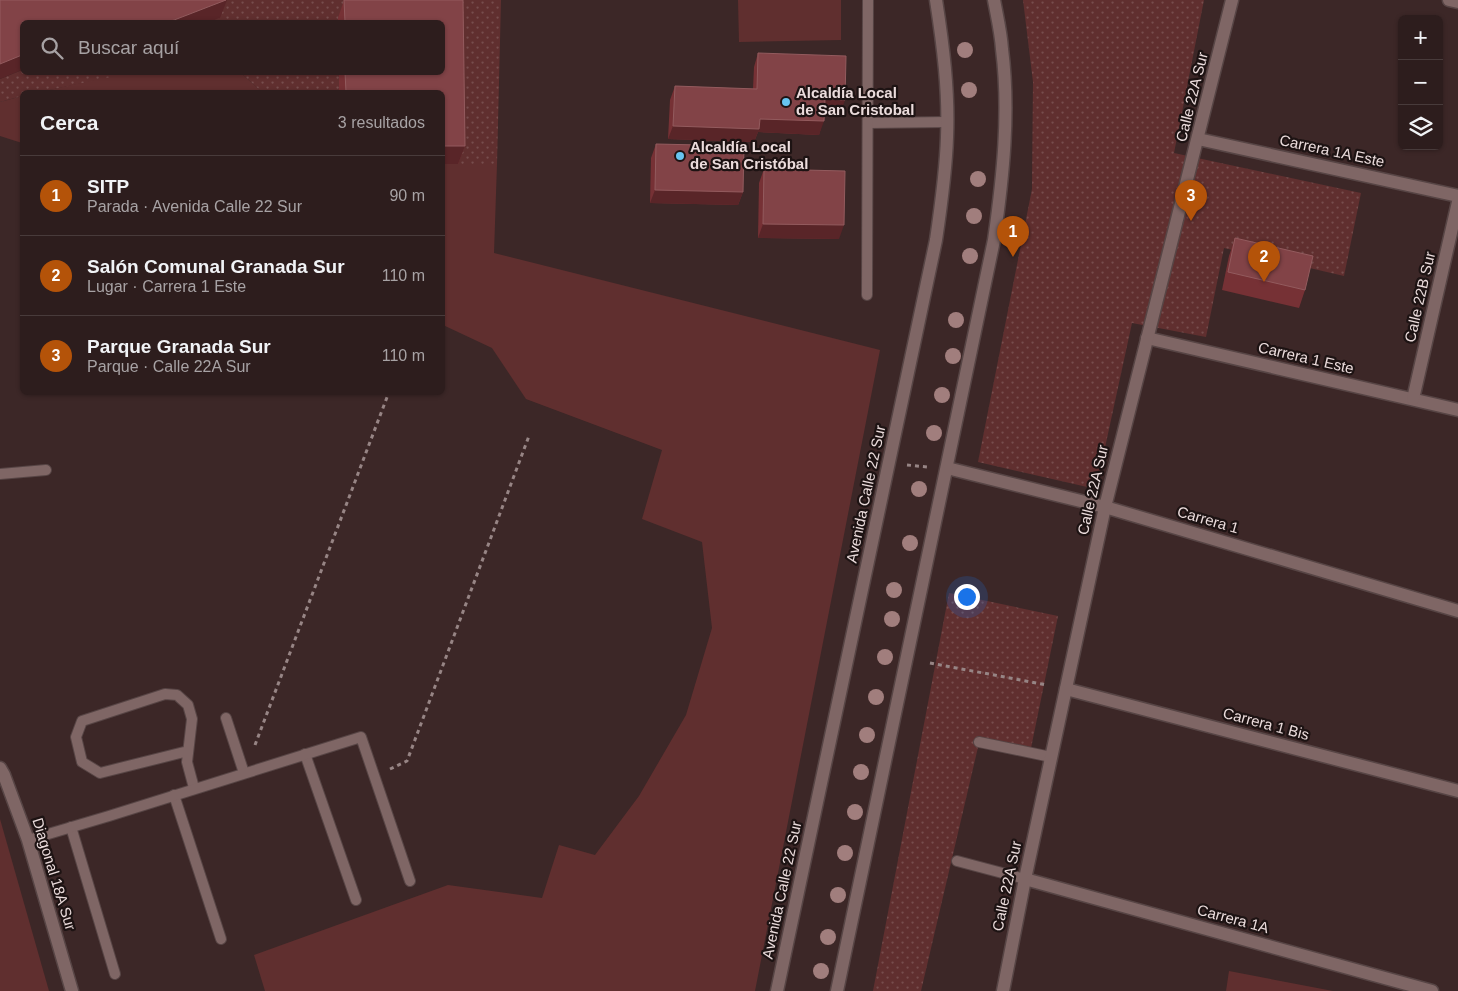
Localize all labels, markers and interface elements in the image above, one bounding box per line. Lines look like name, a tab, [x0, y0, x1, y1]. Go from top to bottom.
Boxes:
map controls	[1398, 15, 1443, 150]
button: +	[1398, 15, 1443, 60]
search box	[20, 20, 445, 75]
icon: search	[38, 34, 66, 62]
text: Buscar aquí	[78, 37, 179, 58]
street label: Calle 22A Sur	[1172, 50, 1211, 143]
button: −	[1398, 60, 1443, 105]
place label: Alcaldía Local de San Cristobal	[796, 84, 914, 118]
marker: Alcaldía Local de San Cristobal	[780, 96, 792, 108]
button: layers	[1398, 105, 1443, 150]
text: Cerca	[40, 111, 98, 134]
text: 3 resultados	[338, 114, 425, 131]
street label: Carrera 1A Este	[1278, 131, 1386, 170]
place label: Alcaldía Local de San Cristóbal	[690, 138, 808, 172]
marker: Alcaldía Local de San Cristóbal	[674, 150, 686, 162]
text: SITP	[87, 176, 129, 197]
pin: 3	[1175, 180, 1207, 221]
text: 1	[52, 187, 60, 204]
text: 90 m	[389, 187, 425, 204]
text: Parada · Avenida Calle 22 Sur	[87, 198, 302, 215]
pin: 1	[997, 216, 1029, 257]
pin: 2	[1248, 241, 1280, 282]
street label: Calle 22B Sur	[1401, 250, 1438, 344]
text: Salón Comunal Granada Sur	[87, 256, 345, 277]
text: 2	[52, 267, 60, 284]
text: 110 m	[382, 267, 425, 284]
text: Lugar · Carrera 1 Este	[87, 278, 246, 295]
text: Parque Granada Sur	[87, 336, 271, 357]
street label: Carrera 1 Este	[1257, 338, 1356, 377]
text: 3	[52, 347, 60, 364]
text: 110 m	[382, 347, 425, 364]
text: Parque · Calle 22A Sur	[87, 358, 251, 375]
street label: Avenida Calle 22 Sur	[843, 423, 888, 564]
street label: Calle 22A Sur	[1074, 443, 1111, 536]
street label: Carrera 1	[1175, 503, 1241, 536]
your location	[954, 584, 980, 610]
street label: Carrera 1 Bis	[1221, 704, 1311, 743]
street label: Diagonal 18A Sur	[29, 816, 80, 932]
street label: Avenida Calle 22 Sur	[759, 819, 804, 960]
street label: Calle 22A Sur	[989, 839, 1024, 933]
street label: Carrera 1A	[1195, 901, 1271, 936]

